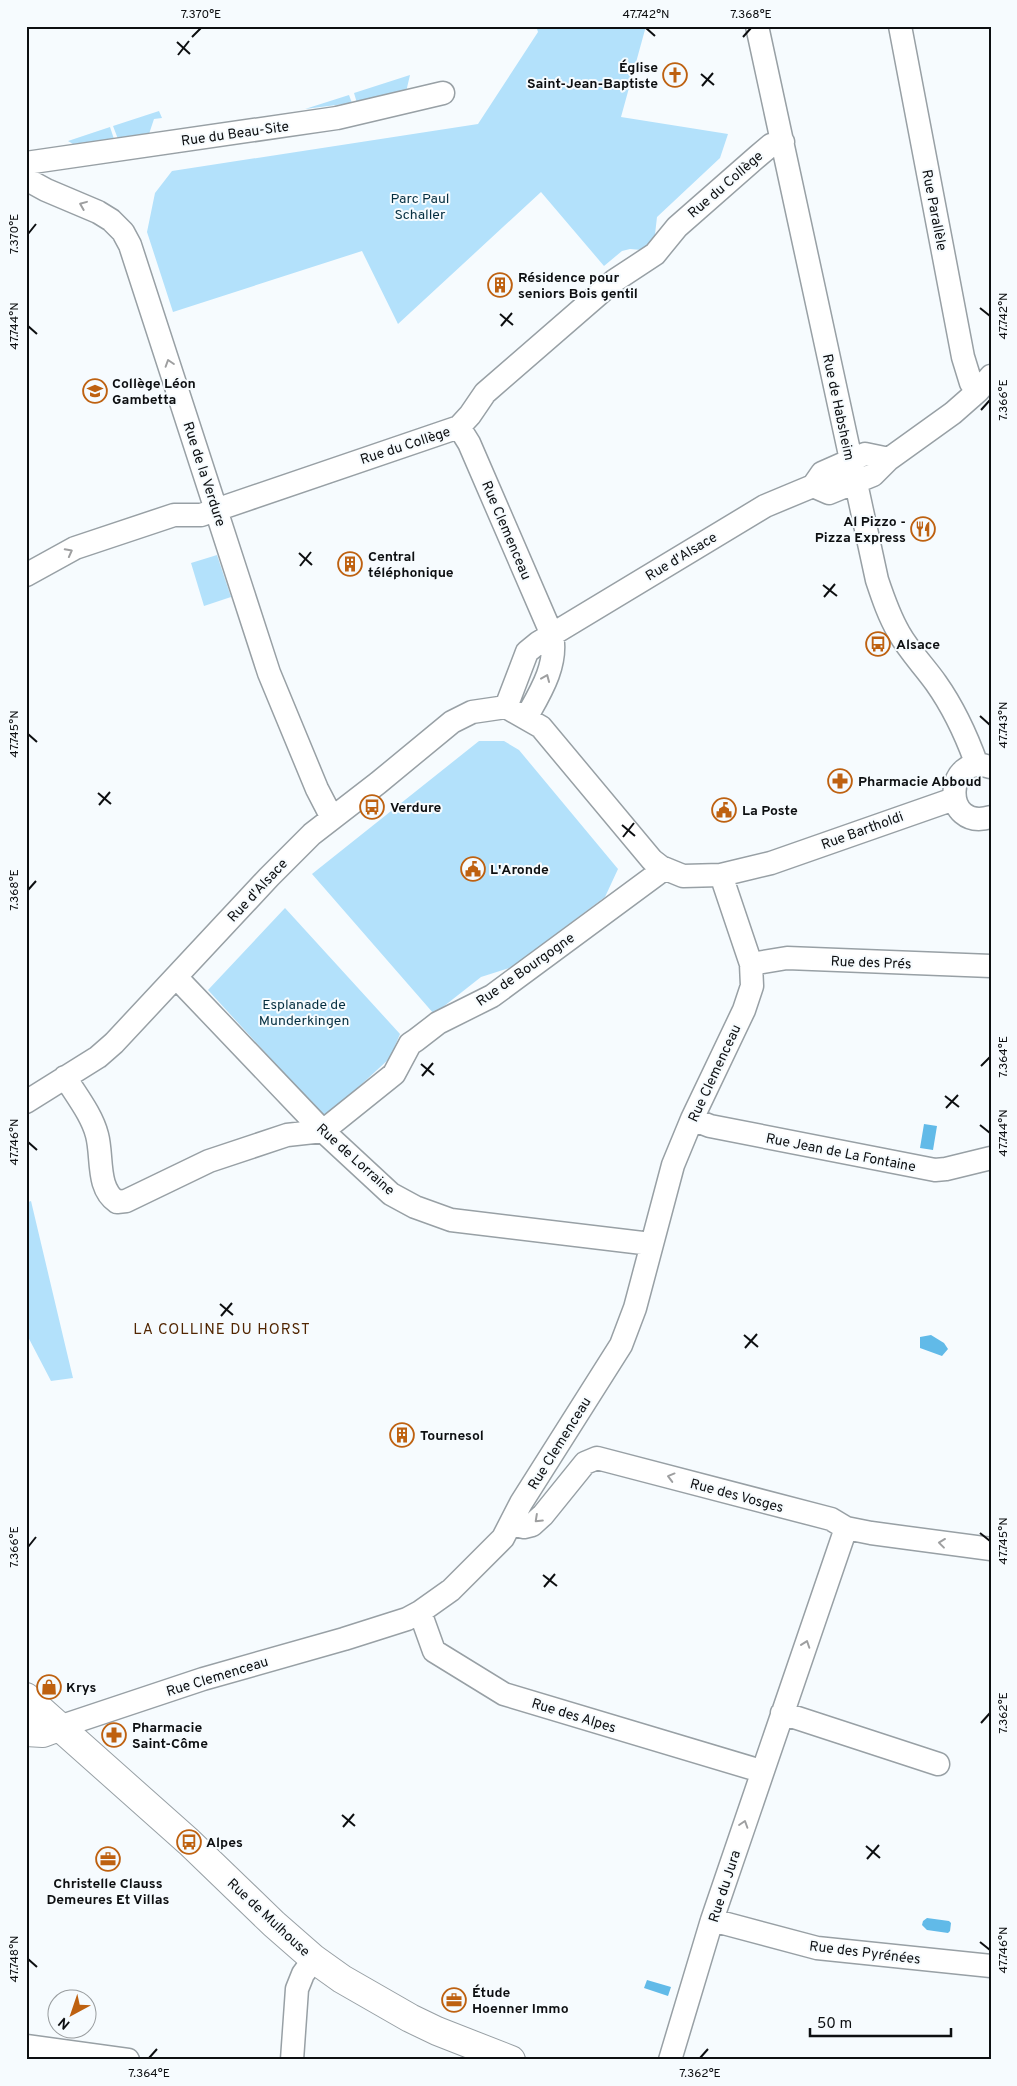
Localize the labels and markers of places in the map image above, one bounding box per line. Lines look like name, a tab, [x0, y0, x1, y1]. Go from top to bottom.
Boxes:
place label: Église Saint-Jean-Baptiste	[527, 59, 658, 93]
church icon: Église Saint-Jean-Baptiste	[662, 62, 688, 88]
place label: Résidence pour seniors Bois gentil	[518, 270, 638, 303]
building icon: Résidence pour seniors Bois gentil	[487, 272, 513, 298]
place label: Collège Léon Gambetta	[112, 376, 196, 409]
school or university icon: Collège Léon Gambetta	[82, 378, 108, 404]
place label: Al Pizzo - Pizza Express	[815, 514, 906, 547]
restaurant icon: Al Pizzo - Pizza Express	[910, 516, 936, 542]
place label: Central téléphonique	[368, 549, 454, 582]
building icon: Central téléphonique	[337, 551, 363, 577]
bus stop icon: Alsace	[865, 631, 891, 657]
place label: Alsace	[896, 637, 940, 654]
pharmacy icon: Pharmacie Abboud	[827, 768, 853, 794]
place label: Pharmacie Abboud	[858, 774, 982, 791]
bus stop icon: Verdure	[359, 794, 385, 820]
public building icon: La Poste	[711, 797, 737, 823]
place label: Verdure	[390, 800, 441, 817]
place label: La Poste	[742, 803, 798, 820]
public building icon: L'Aronde	[460, 856, 486, 882]
place label: L'Aronde	[490, 862, 549, 879]
building icon: Tournesol	[389, 1422, 415, 1448]
place label: Tournesol	[420, 1428, 484, 1445]
shop icon: Krys	[36, 1674, 62, 1700]
place label: Krys	[66, 1680, 97, 1697]
place label: Pharmacie Saint-Côme	[132, 1720, 208, 1753]
pharmacy icon: Pharmacie Saint-Côme	[101, 1722, 127, 1748]
bus stop icon: Alpes	[176, 1829, 202, 1855]
place label: Alpes	[206, 1835, 243, 1852]
office icon: Christelle Clauss Demeures Et Villas	[95, 1846, 121, 1872]
place label: Christelle Clauss Demeures Et Villas	[47, 1876, 170, 1909]
place label: Étude Hoenner Immo	[472, 1984, 569, 2018]
office icon: Étude Hoenner Immo	[441, 1987, 467, 2013]

